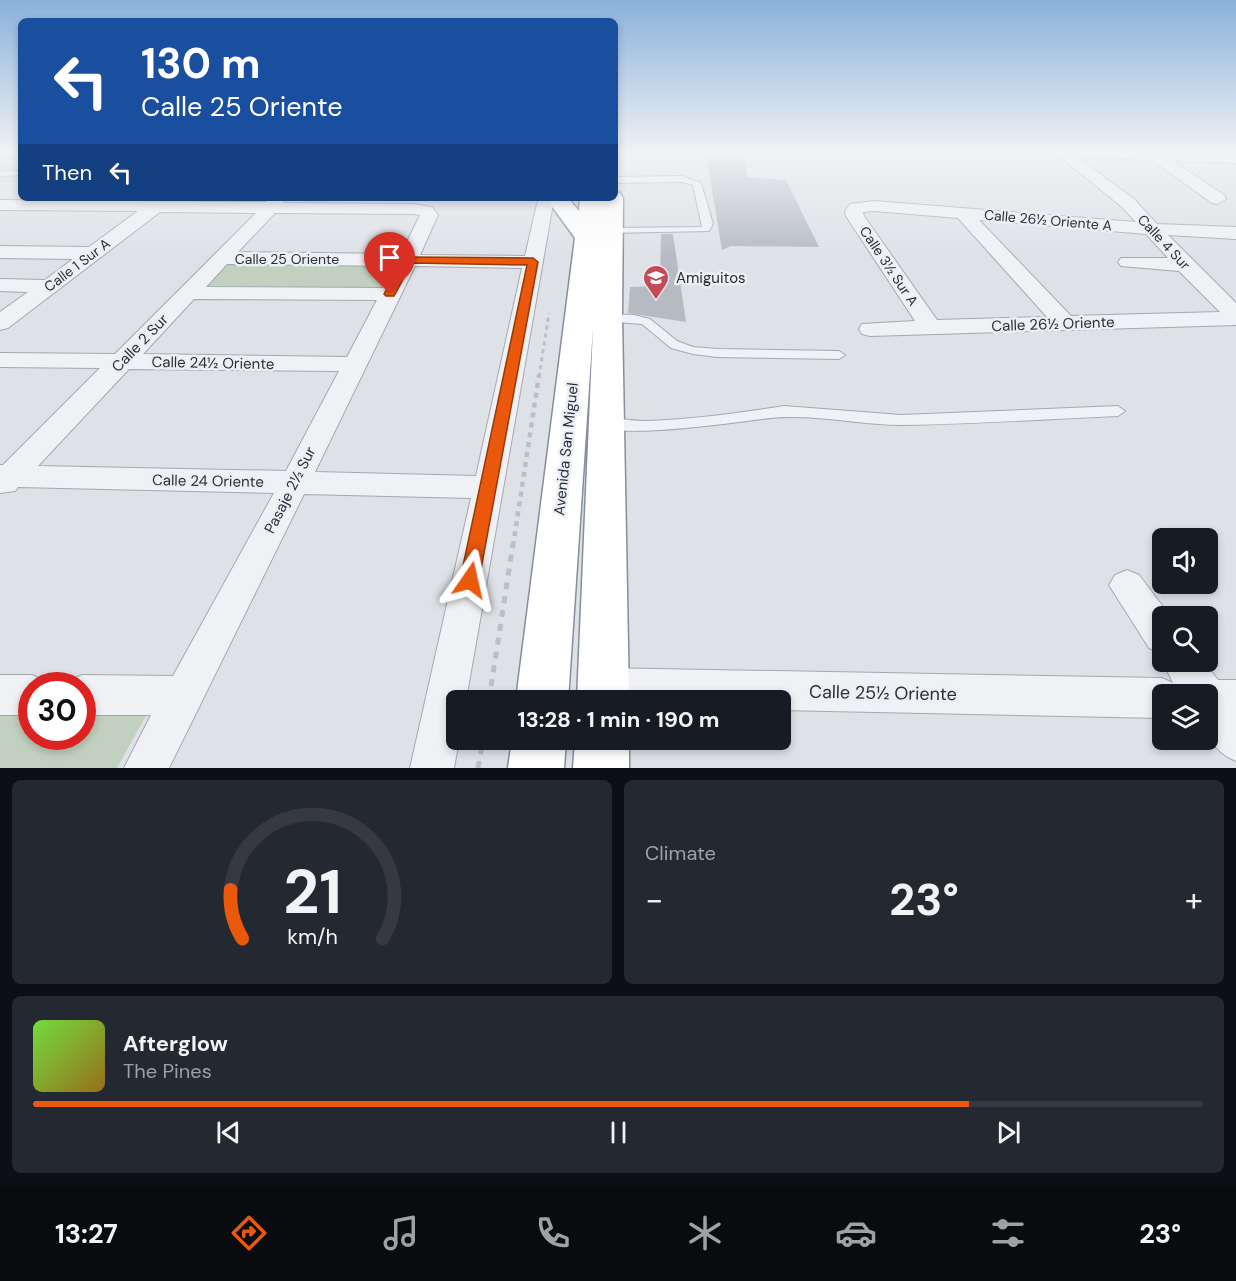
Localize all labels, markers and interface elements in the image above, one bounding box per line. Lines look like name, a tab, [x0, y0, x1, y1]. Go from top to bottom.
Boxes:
text: 130 m	[141, 36, 261, 91]
icon: left	[42, 42, 120, 120]
text: Calle 25 Oriente	[141, 89, 343, 124]
icon: left	[104, 156, 137, 189]
text: Then	[42, 158, 92, 187]
street label: Calle 26½ Oriente A	[983, 205, 1113, 235]
street label: Calle 4 Sur	[1134, 211, 1194, 273]
street label: Calle 3½ Sur A	[856, 223, 922, 309]
pin	[364, 232, 415, 294]
street label: Calle 1 Sur A	[40, 234, 114, 296]
icon: arrive	[373, 241, 406, 274]
street label: Calle 25 Oriente	[235, 250, 339, 268]
school or university icon: Amiguitos	[641, 263, 671, 301]
place label: Amiguitos	[676, 268, 746, 288]
street label: Calle 2 Sur	[107, 309, 173, 376]
street label: Calle 26½ Oriente	[991, 312, 1115, 336]
street label: Calle 24½ Oriente	[151, 352, 275, 374]
street label: Avenida San Miguel	[549, 382, 583, 516]
street label: Pasaje 2½ Sur	[260, 443, 321, 537]
street label: Calle 24 Oriente	[152, 470, 264, 492]
map controls	[1152, 528, 1218, 750]
button: sound	[1152, 528, 1218, 594]
position arrow	[438, 548, 502, 612]
button: search	[1152, 606, 1218, 672]
speed limit sign: 30	[18, 672, 96, 750]
street label: Calle 25½ Oriente	[809, 680, 957, 706]
button: layers	[1152, 684, 1218, 750]
text: 13:28 · 1 min · 190 m	[518, 705, 719, 734]
text: Climate	[645, 840, 716, 866]
text: 21	[283, 851, 341, 932]
text: 23°	[889, 870, 959, 929]
text: −	[645, 878, 663, 921]
text: +	[1185, 878, 1203, 921]
text: km/h	[287, 923, 337, 951]
text: Afterglow	[123, 1029, 228, 1058]
text: The Pines	[123, 1058, 212, 1084]
icon: previous	[212, 1116, 245, 1149]
icon: pause	[602, 1116, 635, 1149]
icon: next	[992, 1116, 1025, 1149]
icon: directions	[228, 1212, 270, 1254]
icon: music	[380, 1212, 422, 1254]
icon: phone	[532, 1212, 574, 1254]
icon: climate	[684, 1212, 726, 1254]
icon: car	[835, 1212, 877, 1254]
icon: filters	[987, 1212, 1029, 1254]
text: 13:27	[55, 1216, 118, 1251]
text: 23°	[1139, 1216, 1181, 1251]

